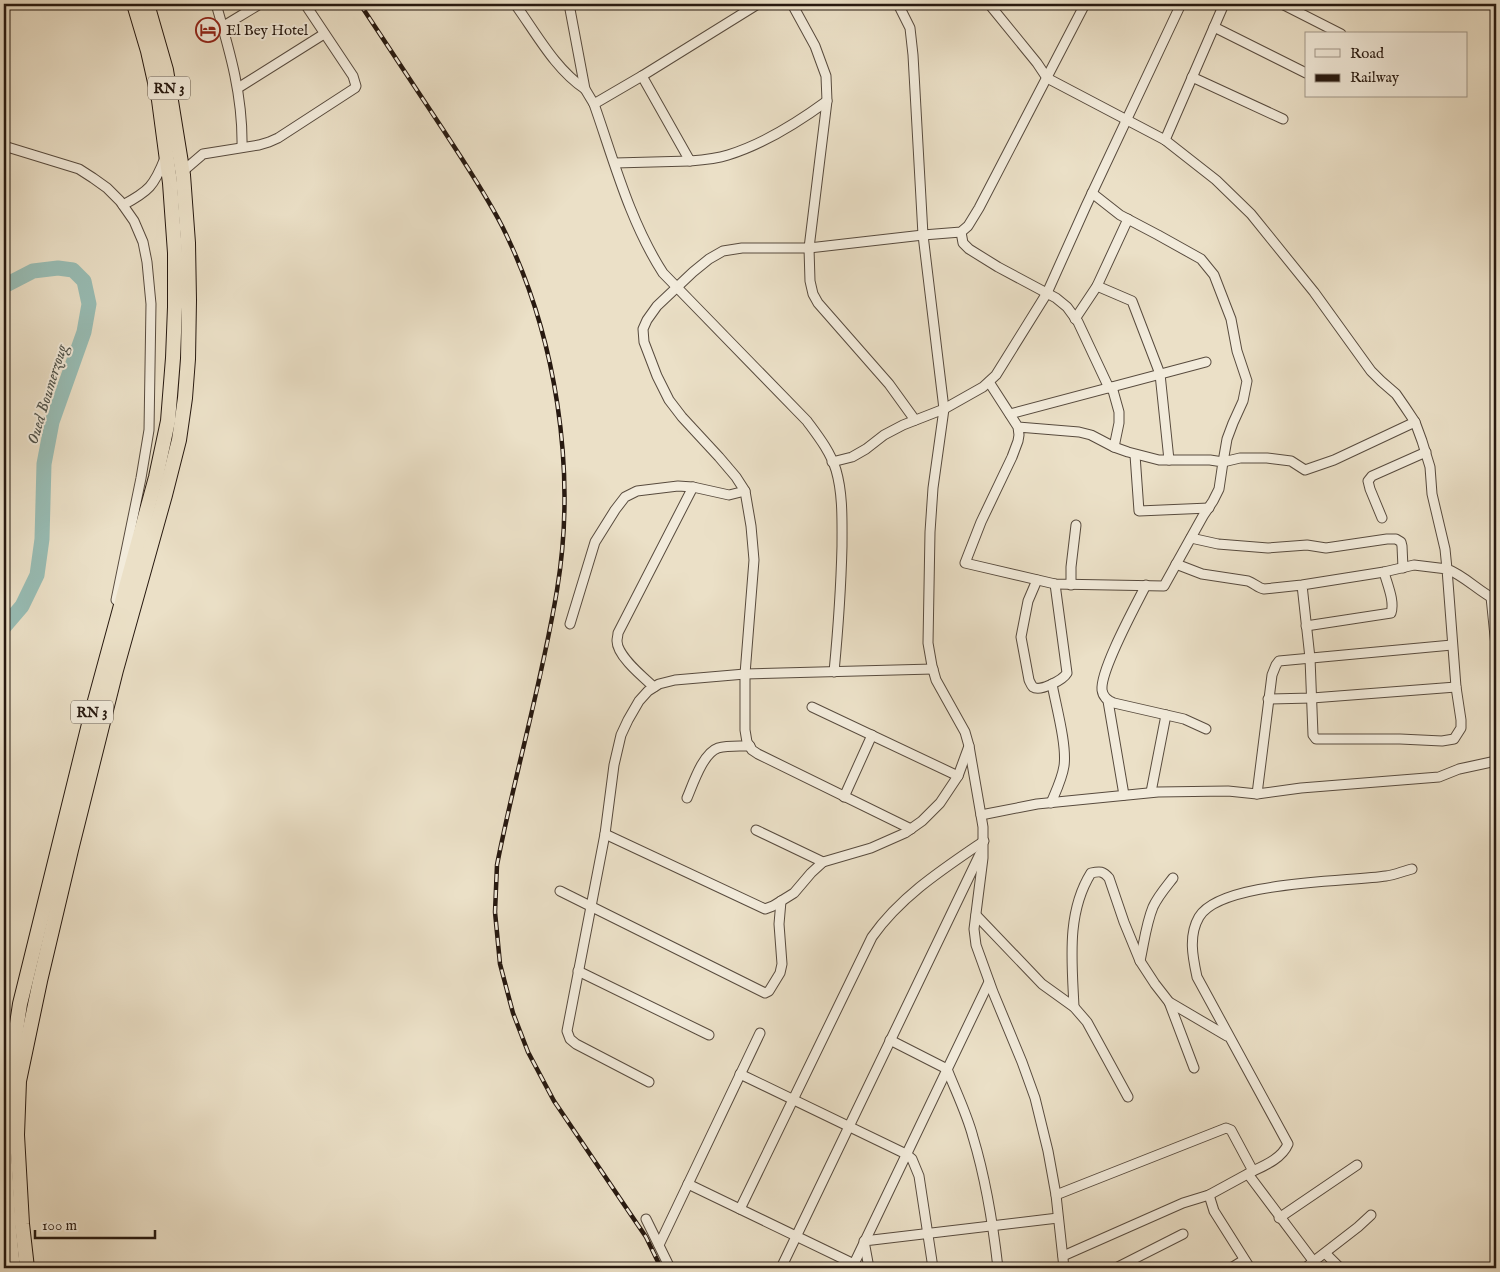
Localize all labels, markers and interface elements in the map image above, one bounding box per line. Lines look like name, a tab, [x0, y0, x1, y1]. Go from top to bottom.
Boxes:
hotel icon: El Bey Hotel	[195, 17, 221, 43]
place label: El Bey Hotel	[226, 21, 309, 40]
legend	[1305, 32, 1468, 98]
text: Road	[1350, 44, 1385, 63]
text: Railway	[1350, 68, 1400, 87]
road number: RN 3	[148, 76, 190, 100]
water label: Oued Boumerzoug	[23, 341, 73, 447]
road number: RN 3	[71, 700, 113, 724]
scale bar	[35, 1207, 155, 1239]
text: 100 m	[42, 1216, 78, 1235]

